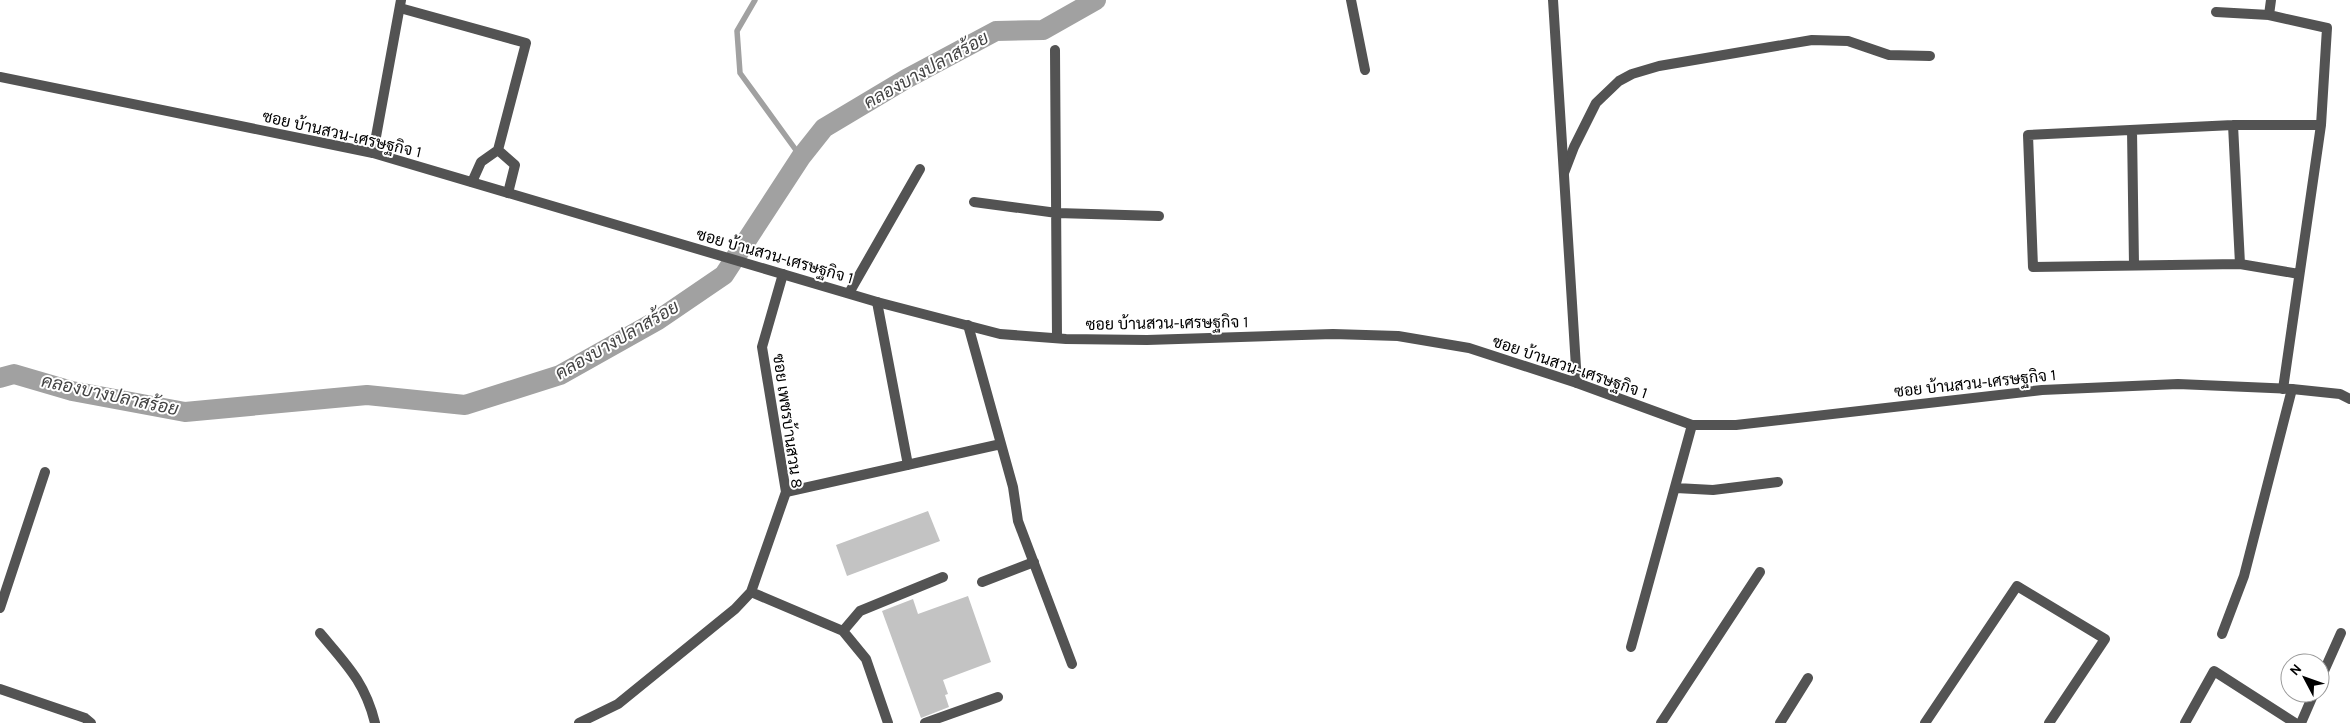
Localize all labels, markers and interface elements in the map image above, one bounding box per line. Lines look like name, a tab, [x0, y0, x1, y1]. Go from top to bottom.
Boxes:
water label: คลองบางปลาสร้อย	[859, 26, 992, 113]
street label: ซอย บ้านสวน-เศรษฐกิจ 1	[260, 105, 424, 163]
street label: ซอย บ้านสวน-เศรษฐกิจ 1	[694, 223, 856, 289]
water label: คลองบางปลาสร้อย	[551, 295, 683, 384]
street label: ซอย บ้านสวน-เศรษฐกิจ 1	[1085, 311, 1249, 335]
street label: ซอย บ้านสวน-เศรษฐกิจ 1	[1490, 331, 1650, 403]
street label: ซอย เพชรบ้านสวน 8	[769, 352, 808, 490]
street label: ซอย บ้านสวน-เศรษฐกิจ 1	[1893, 364, 2057, 402]
water label: คลองบางปลาสร้อย	[39, 369, 181, 420]
north arrow	[2280, 653, 2330, 703]
text: N	[2286, 660, 2305, 679]

